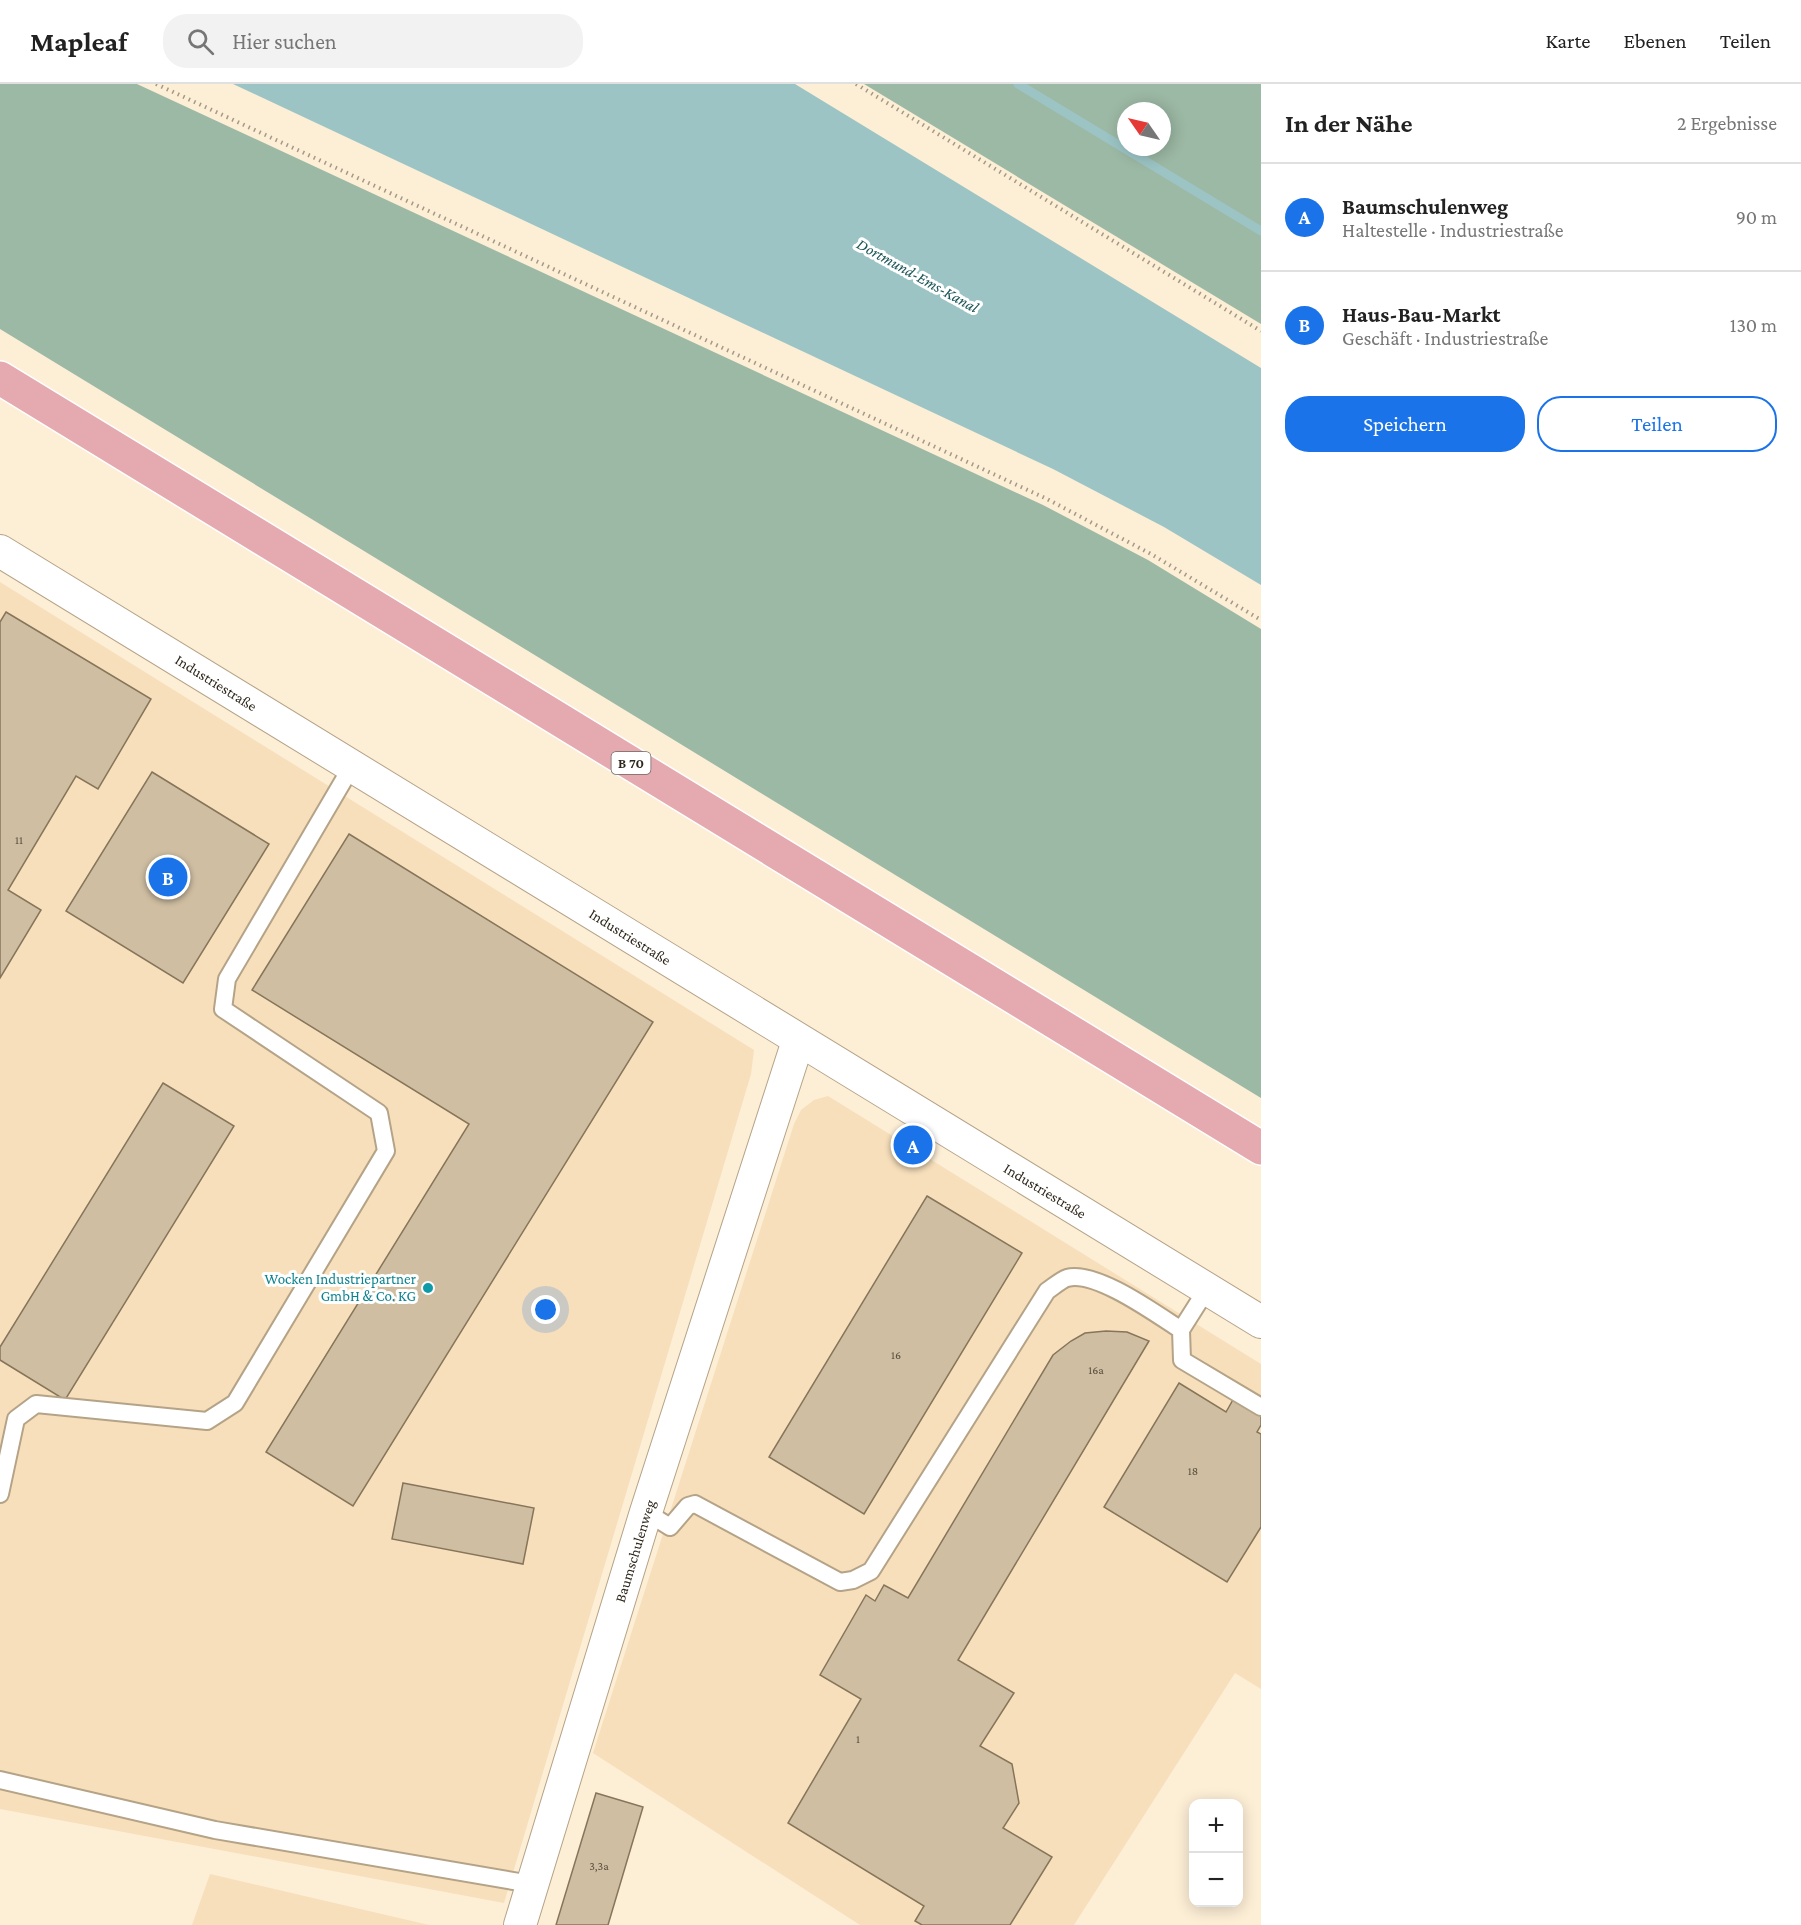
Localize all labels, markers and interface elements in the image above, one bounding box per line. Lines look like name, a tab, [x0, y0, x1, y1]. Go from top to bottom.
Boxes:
search box	[163, 14, 583, 68]
icon: search	[184, 25, 217, 58]
text: Mapleaf	[30, 26, 127, 57]
text: Hier suchen	[232, 29, 337, 54]
text: Karte	[1545, 29, 1591, 53]
text: Ebenen	[1624, 29, 1687, 53]
text: Teilen	[1720, 29, 1771, 53]
north arrow	[1117, 102, 1171, 156]
text: In der Nähe	[1285, 109, 1413, 138]
text: 2 Ergebnisse	[1677, 112, 1777, 134]
text: Baumschulenweg	[1342, 194, 1508, 219]
text: A	[1299, 206, 1310, 228]
text: 90 m	[1736, 206, 1777, 228]
text: Haltestelle · Industriestraße	[1342, 219, 1564, 241]
water label: Dortmund-Ems-Kanal	[854, 235, 982, 316]
text: Haus-Bau-Markt	[1342, 302, 1501, 327]
text: B	[1299, 314, 1310, 336]
text: 130 m	[1730, 314, 1777, 336]
text: Geschäft · Industriestraße	[1342, 327, 1548, 349]
button: Speichern	[1285, 396, 1525, 452]
button: Teilen	[1537, 396, 1777, 452]
street label: Industriestraße	[172, 652, 260, 715]
road number: B 70	[612, 752, 650, 774]
house number: 11	[15, 833, 23, 847]
pin: B	[148, 854, 188, 900]
street label: Industriestraße	[586, 906, 674, 969]
pin: A	[894, 1122, 932, 1168]
street label: Industriestraße	[1001, 1160, 1089, 1222]
place label: Wocken Industriepartner GmbH & Co. KG	[265, 1271, 417, 1304]
marker: Wocken Industriepartner GmbH & Co. KG	[421, 1281, 435, 1295]
your location	[531, 1295, 560, 1324]
house number: 16	[891, 1348, 901, 1362]
house number: 16a	[1088, 1363, 1104, 1377]
house number: 18	[1188, 1464, 1198, 1478]
street label: Baumschulenweg	[612, 1498, 659, 1605]
house number: 1	[856, 1732, 860, 1746]
map controls	[1189, 1799, 1243, 1907]
button: +	[1189, 1799, 1243, 1853]
button: −	[1189, 1853, 1243, 1907]
house number: 3,3a	[589, 1859, 609, 1873]

